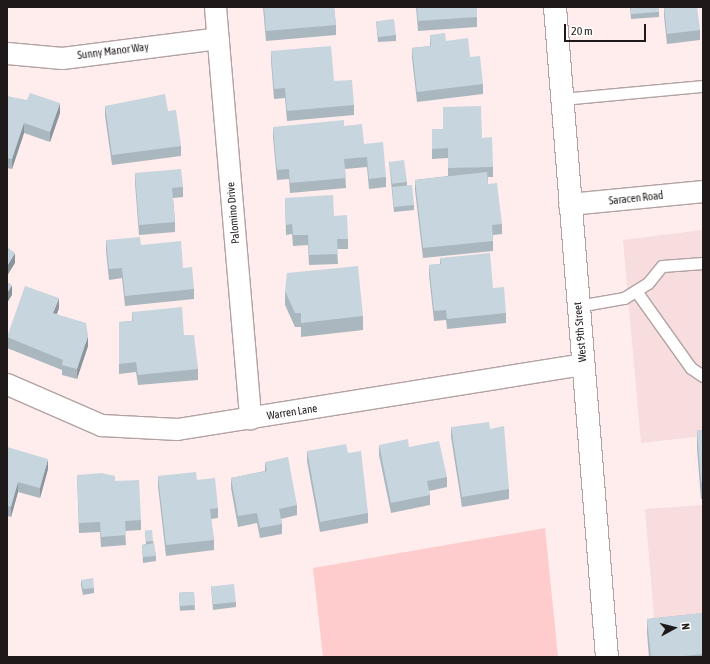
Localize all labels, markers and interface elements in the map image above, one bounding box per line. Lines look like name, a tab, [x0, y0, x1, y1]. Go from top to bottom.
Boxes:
scale bar	[566, 16, 648, 42]
text: 20 m	[571, 24, 593, 38]
street label: Sunny Manor Way	[77, 40, 149, 62]
street label: Palomino Drive	[224, 182, 242, 244]
street label: Saracen Road	[608, 189, 664, 207]
street label: West 9th Street	[571, 301, 589, 363]
street label: Warren Lane	[266, 402, 318, 422]
north arrow	[654, 608, 694, 648]
text: N	[680, 623, 692, 630]

